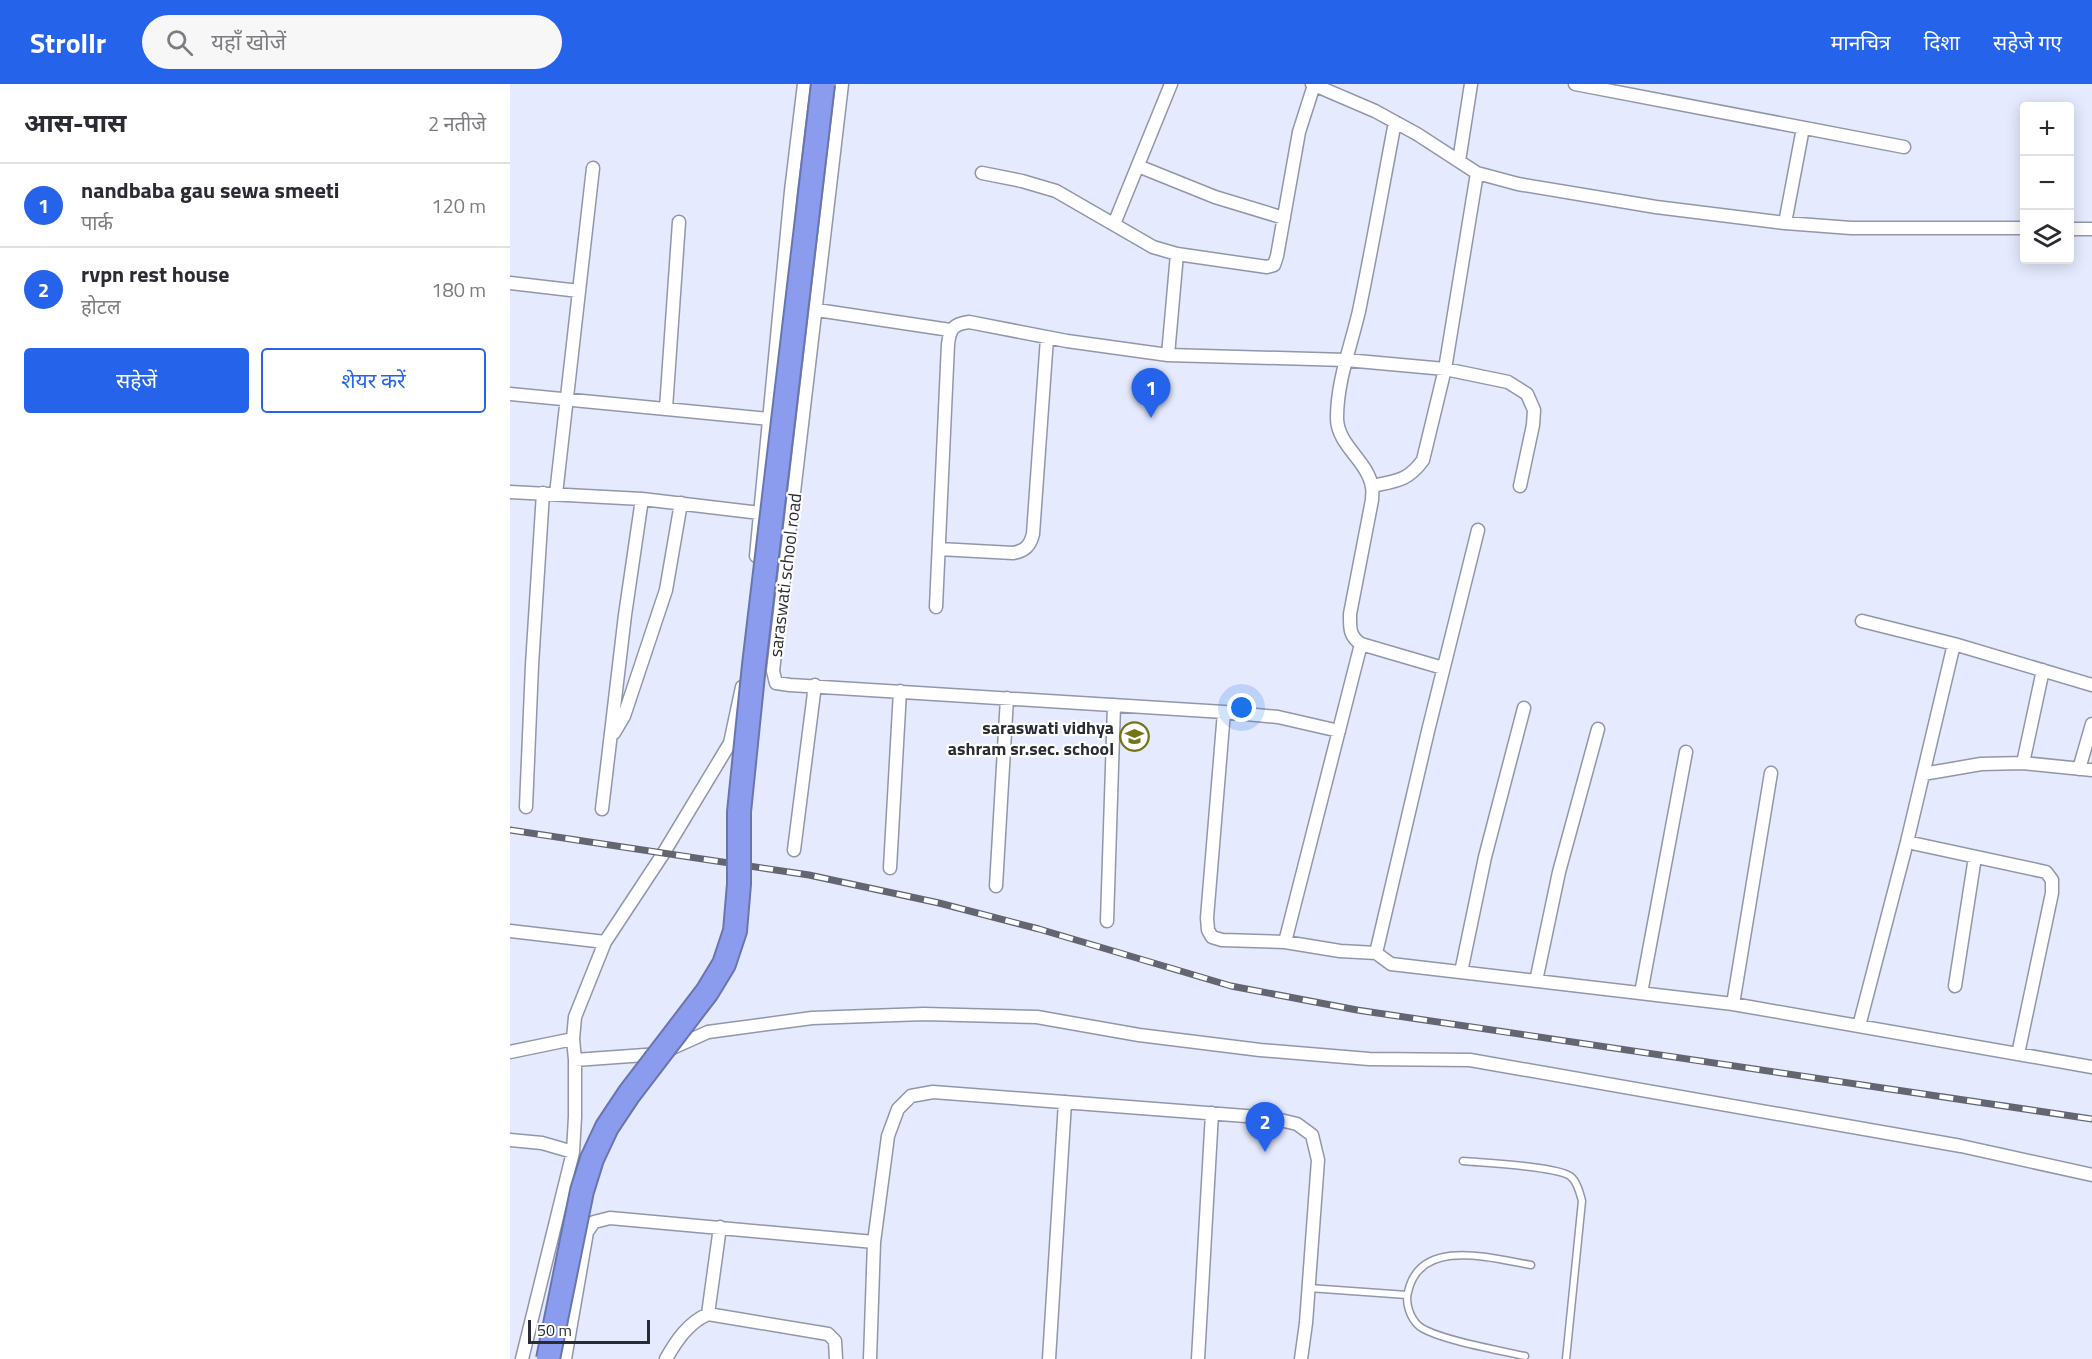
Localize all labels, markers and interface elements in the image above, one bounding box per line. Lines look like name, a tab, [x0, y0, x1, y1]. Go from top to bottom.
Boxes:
search box	[142, 15, 562, 69]
text: Strollr	[30, 21, 106, 64]
text: यहाँ खोजें	[211, 25, 286, 59]
icon: search	[163, 26, 196, 59]
text: मानचित्र	[1831, 26, 1891, 58]
text: दिशा	[1924, 26, 1960, 58]
text: सहेजे गए	[1993, 26, 2062, 58]
map controls	[2020, 102, 2074, 264]
button: +	[2020, 102, 2074, 156]
text: आस-पास	[24, 103, 126, 142]
text: 2 नतीजे	[428, 108, 486, 139]
button: −	[2020, 156, 2074, 210]
text: nandbaba gau sewa smeeti	[81, 173, 340, 207]
text: 1	[38, 190, 49, 221]
text: 120 m	[431, 190, 486, 221]
text: पार्क	[81, 207, 113, 238]
button: layers	[2020, 210, 2074, 264]
text: rvpn rest house	[81, 257, 229, 291]
text: 2	[38, 274, 49, 305]
text: 180 m	[431, 274, 486, 305]
text: होटल	[81, 291, 120, 322]
button: सहेजें	[24, 348, 249, 413]
button: शेयर करें	[261, 348, 486, 413]
pin: 1	[1132, 368, 1170, 418]
street label: saraswati school road	[762, 492, 808, 658]
your location	[1227, 693, 1256, 722]
place label: saraswati vidhya ashram sr.sec. school	[948, 714, 1114, 762]
school or university icon: saraswati vidhya ashram sr.sec. school	[1119, 721, 1151, 753]
pin: 2	[1246, 1102, 1284, 1152]
scale bar	[528, 1317, 650, 1344]
text: 50 m	[537, 1318, 572, 1342]

